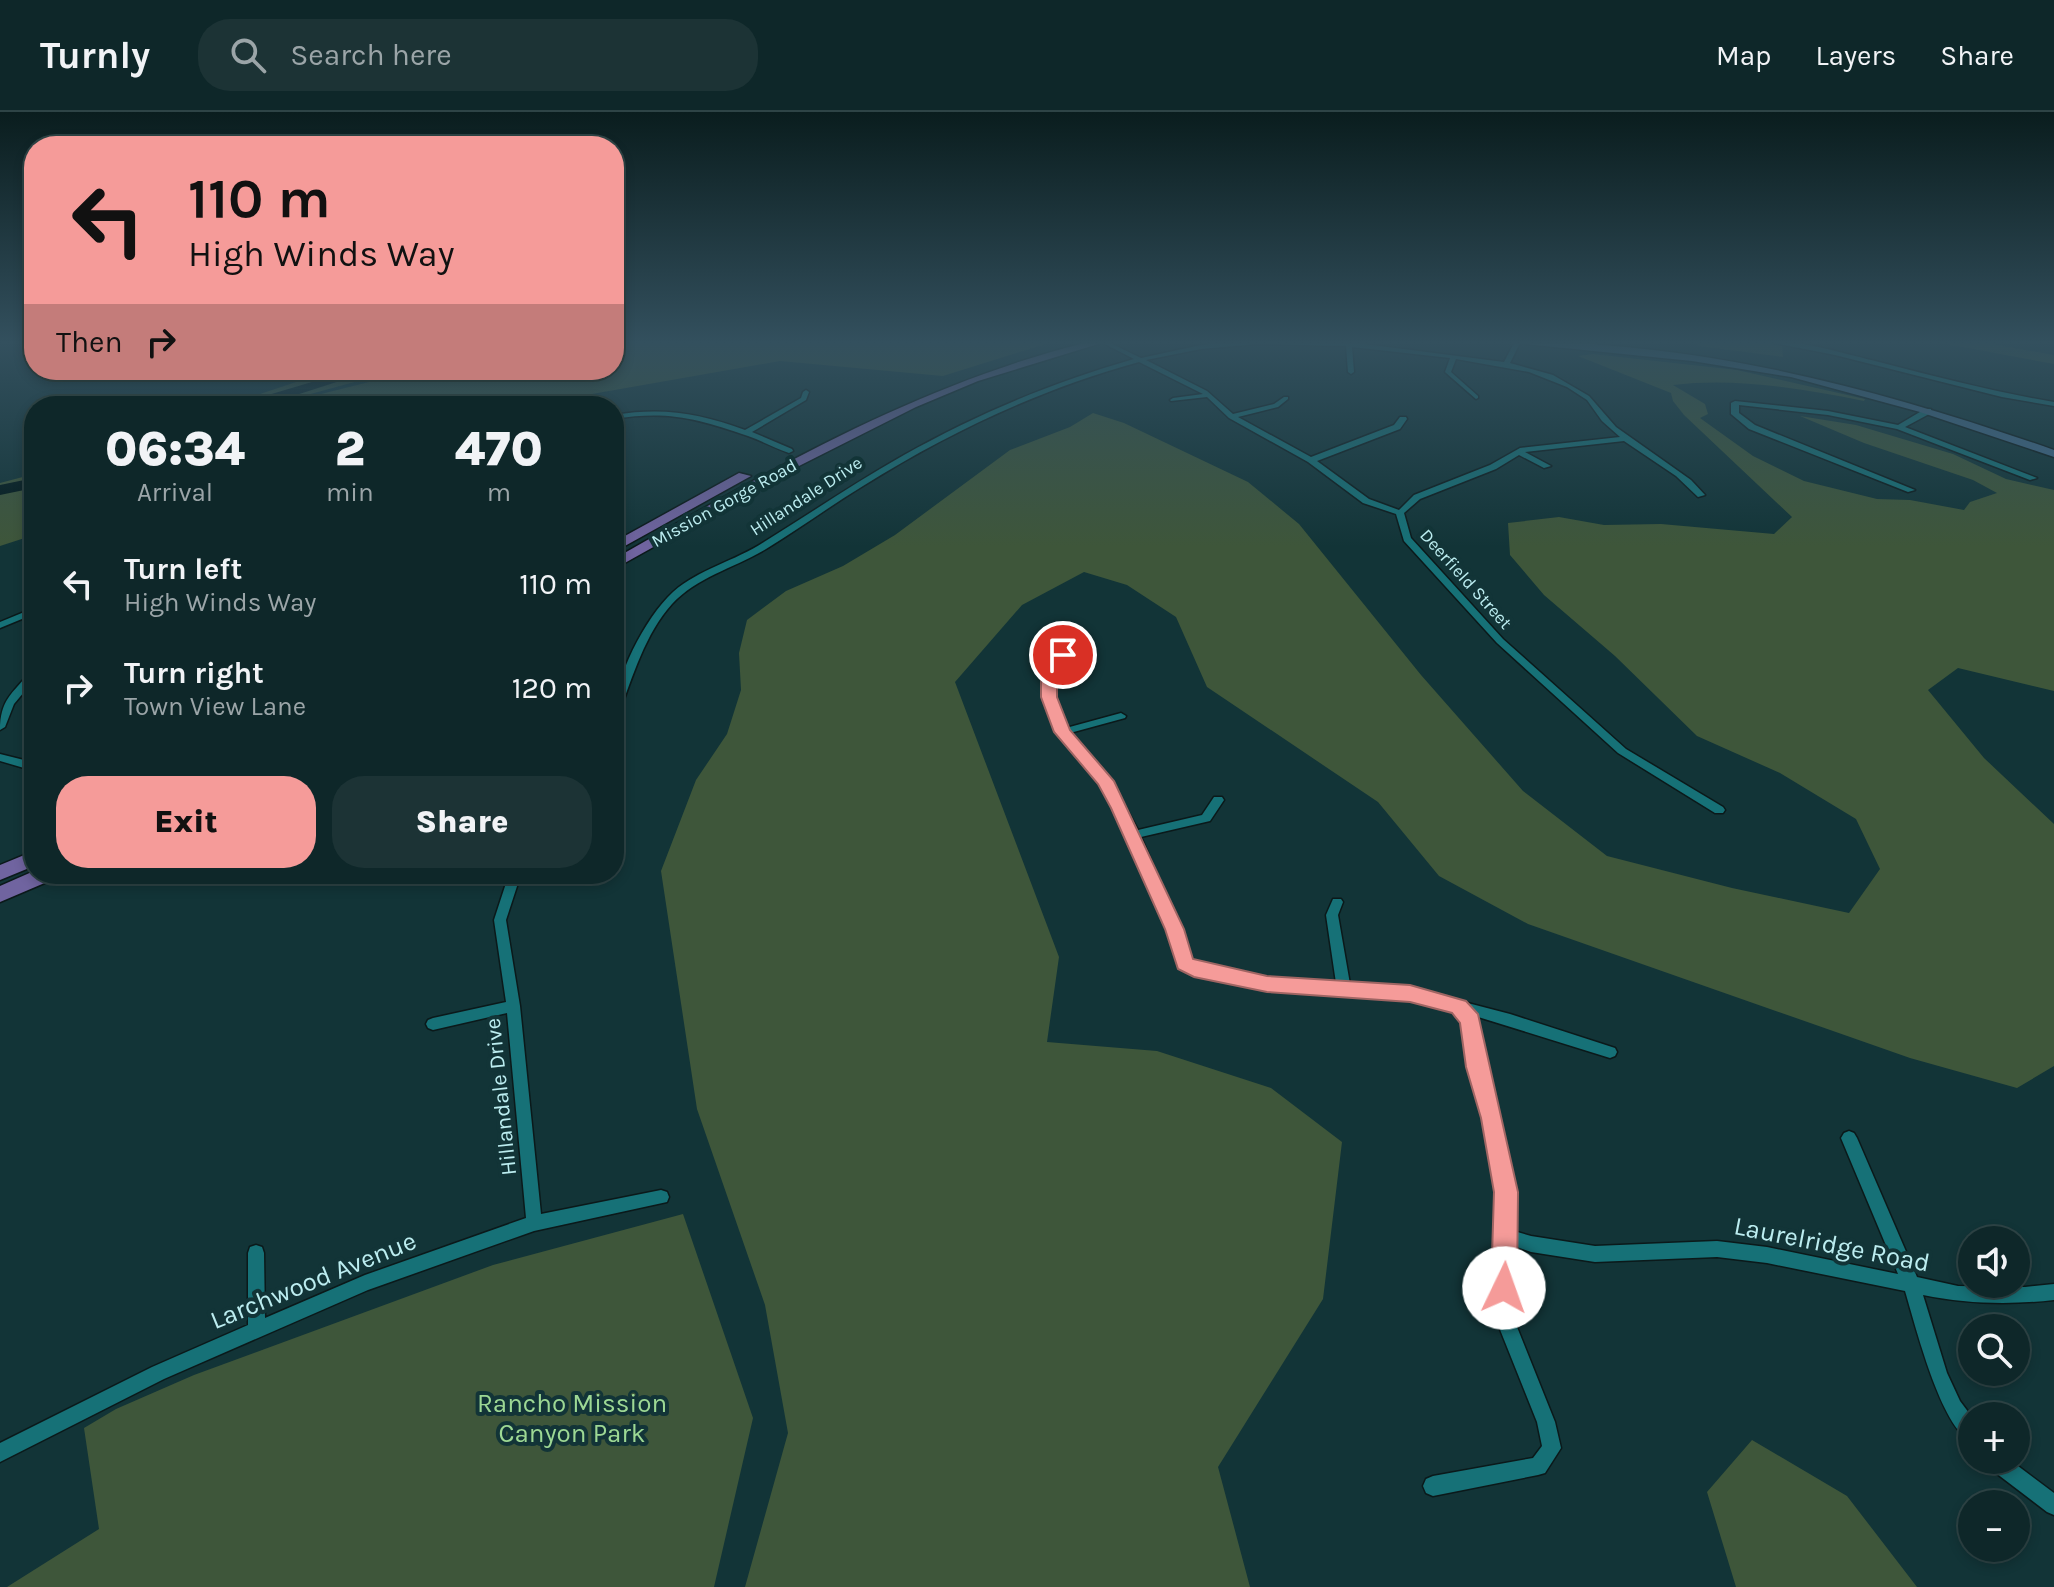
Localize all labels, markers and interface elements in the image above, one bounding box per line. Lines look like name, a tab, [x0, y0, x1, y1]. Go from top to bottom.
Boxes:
search box	[198, 19, 758, 91]
text: Turnly	[40, 33, 150, 78]
icon: search	[226, 33, 270, 77]
text: Search here	[290, 37, 452, 73]
text: Map	[1716, 39, 1771, 72]
text: Layers	[1815, 39, 1896, 72]
text: Share	[1940, 39, 2014, 72]
text: 110 m	[188, 166, 331, 231]
icon: left	[56, 168, 160, 272]
text: High Winds Way	[188, 233, 454, 275]
icon: right	[139, 320, 183, 364]
text: Then	[56, 324, 123, 360]
text: 06:34	[105, 421, 245, 477]
text: 2	[335, 421, 365, 477]
text: 470	[455, 421, 543, 477]
street label: Hillandale Drive	[746, 452, 866, 540]
street label: Mission Gorge Road	[648, 454, 800, 552]
text: Arrival	[137, 477, 213, 508]
text: min	[326, 477, 374, 508]
text: m	[487, 477, 511, 508]
street label: Deerfield Street	[1415, 524, 1517, 634]
text: Turn left	[124, 551, 242, 587]
icon: left	[56, 562, 100, 606]
text: 110 m	[519, 566, 592, 602]
text: High Winds Way	[124, 587, 316, 618]
pin	[1029, 621, 1097, 689]
icon: arrive	[1041, 633, 1085, 677]
text: Turn right	[124, 655, 264, 691]
icon: right	[56, 666, 100, 710]
text: 120 m	[512, 670, 592, 706]
text: Town View Lane	[124, 691, 306, 722]
button: Exit	[56, 776, 316, 868]
button: Share	[332, 776, 592, 868]
street label: Hillandale Drive	[480, 1017, 522, 1177]
street label: Laurelridge Road	[1731, 1210, 1932, 1279]
street label: Larchwood Avenue	[206, 1225, 421, 1336]
map controls	[1958, 1226, 2030, 1562]
button: sound	[1958, 1226, 2030, 1298]
position arrow	[1462, 1246, 1546, 1330]
button: search	[1958, 1314, 2030, 1386]
park label: Rancho Mission Canyon Park	[477, 1388, 667, 1449]
button: +	[1958, 1402, 2030, 1474]
button: −	[1958, 1490, 2030, 1562]

